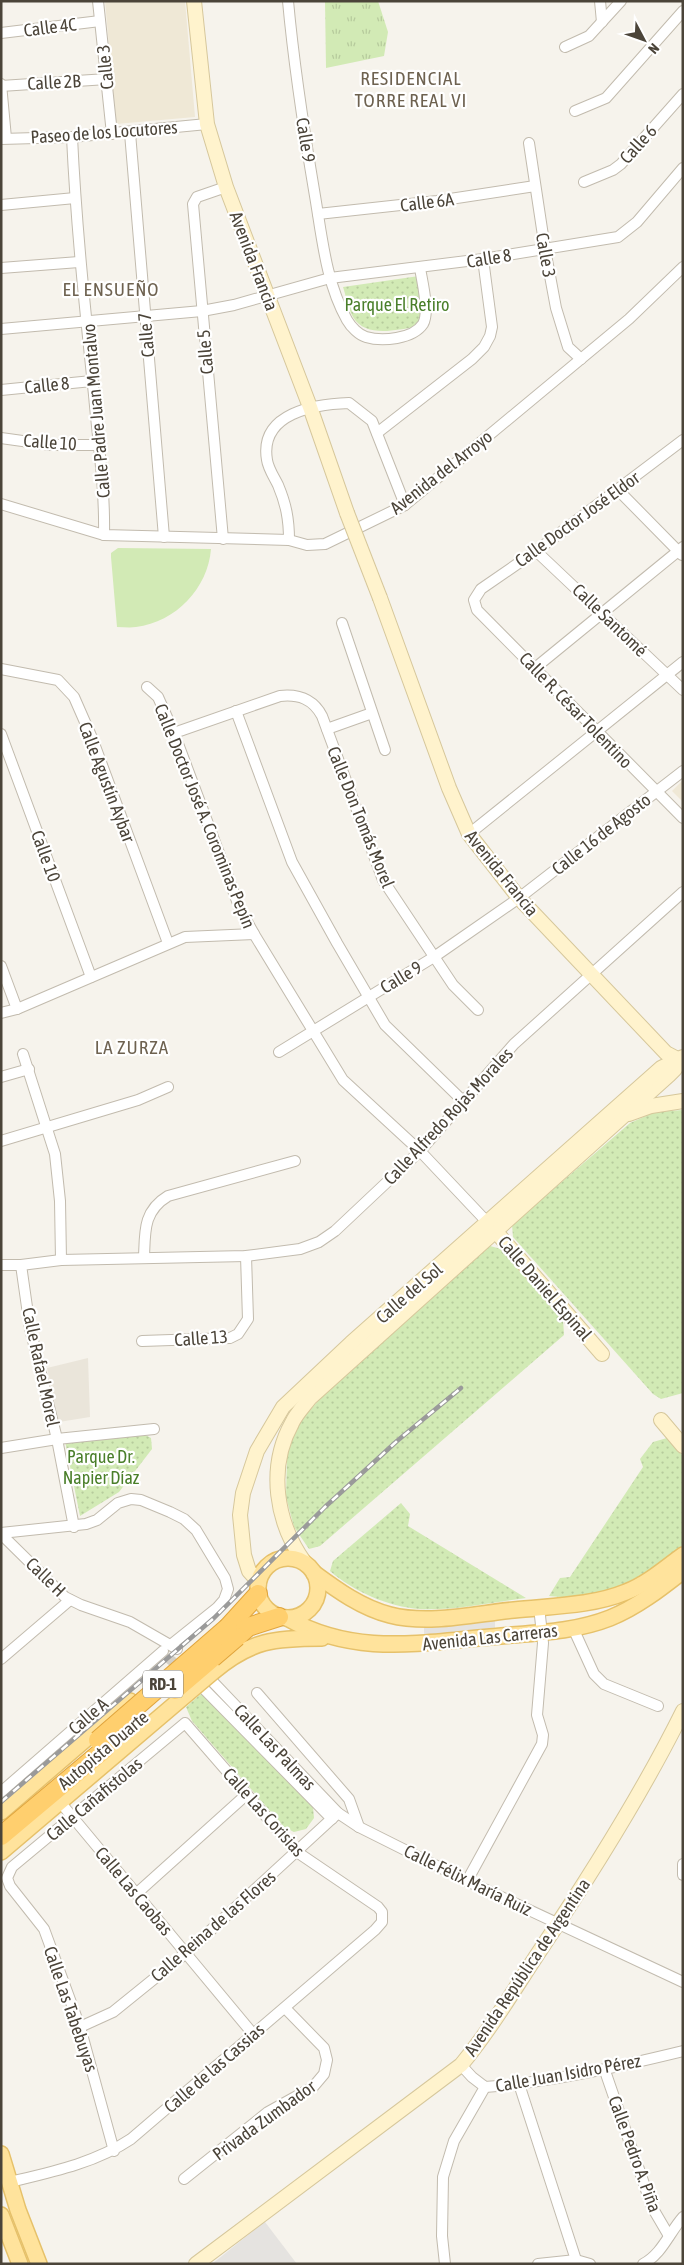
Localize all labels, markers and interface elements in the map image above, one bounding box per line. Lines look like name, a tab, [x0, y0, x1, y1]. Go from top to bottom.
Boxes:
street label: Calle 4C	[22, 13, 78, 41]
north arrow	[619, 15, 669, 65]
text: N	[645, 40, 663, 57]
street label: Calle 3	[92, 44, 118, 90]
district label: RESIDENCIAL TORRE REAL VI	[355, 67, 467, 111]
street label: Calle 2B	[27, 70, 82, 94]
street label: Paseo de los Locutores	[30, 116, 178, 148]
street label: Calle 9	[292, 116, 320, 164]
street label: Calle 6	[615, 120, 661, 168]
street label: Calle 6A	[399, 188, 455, 216]
street label: Avenida Francia	[225, 208, 283, 314]
street label: Calle 3	[532, 231, 560, 279]
street label: Calle 8	[465, 244, 513, 272]
district label: EL ENSUEÑO	[63, 278, 159, 300]
park label: Parque El Retiro	[344, 294, 450, 315]
street label: Calle 7	[134, 312, 158, 358]
street label: Calle Padre Juan Montalvo	[78, 323, 114, 499]
street label: Calle 5	[193, 329, 217, 375]
street label: Calle 8	[24, 372, 70, 398]
street label: Avenida del Arroyo	[386, 426, 496, 518]
street label: Calle 10	[23, 430, 77, 454]
street label: Calle Doctor José Eldor	[511, 466, 644, 571]
street label: Calle Santomé	[568, 579, 652, 661]
street label: Calle R. César Tolentino	[515, 648, 637, 772]
street label: Calle Doctor José A. Corominas Pepín	[150, 701, 260, 931]
street label: Calle Agustín Aybar	[74, 719, 140, 846]
street label: Calle Don Tomás Morel	[323, 743, 399, 891]
street label: Calle 16 de Agosto	[547, 789, 655, 879]
street label: Avenida Francia	[461, 826, 543, 920]
street label: Calle 10	[27, 827, 65, 885]
street label: Calle 9	[376, 956, 426, 998]
district label: LA ZURZA	[95, 1036, 169, 1058]
street label: Calle Alfredo Rojas Morales	[379, 1043, 517, 1189]
street label: Calle Daniel Espinal	[494, 1231, 596, 1345]
street label: Calle del Sol	[371, 1258, 447, 1328]
street label: Calle Rafael Morel	[18, 1305, 64, 1429]
street label: Calle 13	[174, 1326, 228, 1350]
park label: Parque Dr. Napier Díaz	[63, 1446, 140, 1488]
street label: Calle H	[22, 1553, 70, 1601]
street label: Avenida Las Carreras	[421, 1619, 559, 1655]
road number: RD-1	[143, 1670, 183, 1698]
street label: Calle A	[64, 1693, 112, 1739]
street label: Calle Las Palmas	[230, 1700, 320, 1794]
street label: Autopista Duarte	[54, 1706, 152, 1794]
street label: Calle Cañafistolas	[42, 1753, 146, 1845]
street label: Calle Las Corisias	[219, 1763, 309, 1861]
street label: Calle Félix María Ruiz	[401, 1840, 536, 1920]
street label: Calle Las Caobas	[91, 1843, 177, 1939]
street label: Calle Reina de las Flores	[146, 1866, 280, 1986]
street label: Avenida República de Argentina	[460, 1874, 594, 2060]
street label: Calle Las Tabebuyas	[40, 1943, 102, 2075]
street label: Calle de las Cassias	[160, 2019, 268, 2117]
street label: Calle Juan Isidro Pérez	[494, 2050, 643, 2096]
street label: Privada Zumbador	[208, 2075, 320, 2164]
street label: Calle Pedro A. Piña	[604, 2093, 666, 2215]

